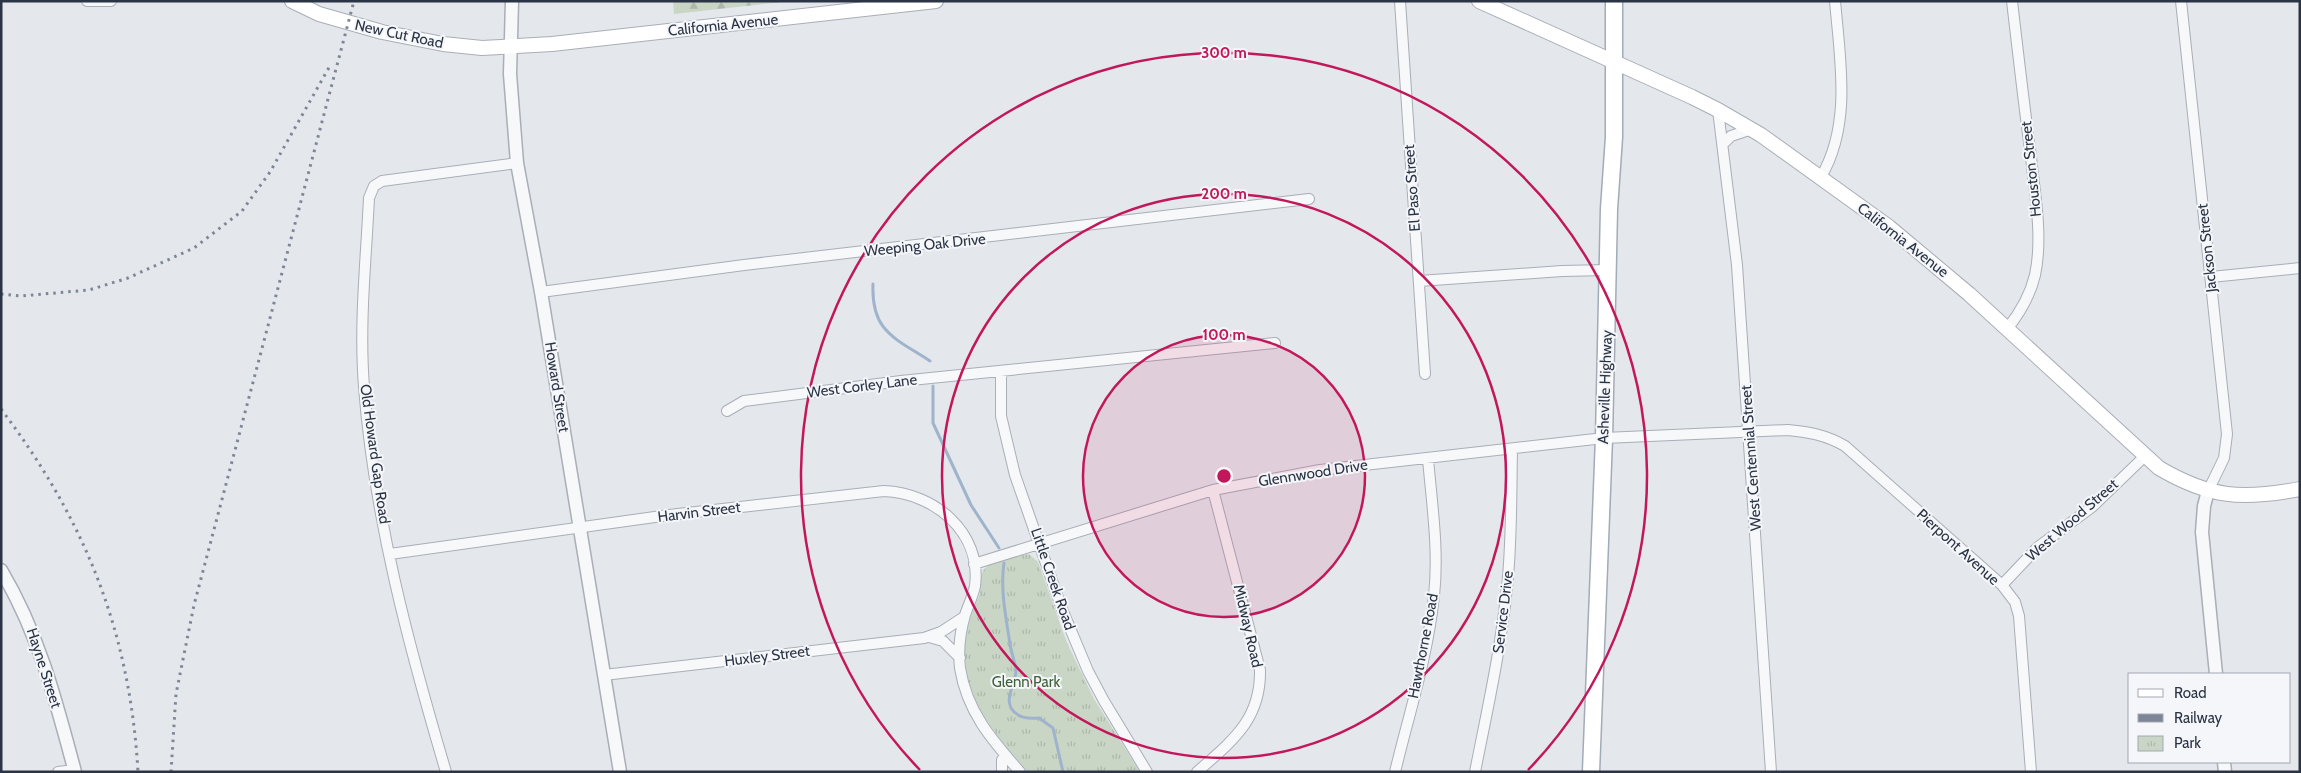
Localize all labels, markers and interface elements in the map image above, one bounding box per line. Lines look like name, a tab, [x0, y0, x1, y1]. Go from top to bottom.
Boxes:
street label: California Avenue	[667, 10, 779, 40]
street label: New Cut Road	[353, 16, 445, 52]
text: 300 m	[1201, 44, 1247, 62]
street label: Houston Street	[2017, 120, 2045, 218]
street label: El Paso Street	[1400, 144, 1424, 232]
text: 200 m	[1201, 185, 1247, 203]
street label: California Avenue	[1854, 199, 1952, 281]
street label: Jackson Street	[2193, 203, 2221, 294]
street label: Weeping Oak Drive	[863, 230, 987, 260]
text: 100 m	[1202, 326, 1246, 344]
street label: Asheville Highway	[1594, 329, 1616, 444]
street label: Howard Street	[541, 340, 573, 434]
street label: West Corley Lane	[806, 370, 918, 402]
street label: Old Howard Gap Road	[356, 383, 394, 525]
street label: West Centennial Street	[1737, 384, 1765, 532]
street label: Glennwood Drive	[1257, 455, 1369, 491]
centre of rings	[1215, 467, 1233, 485]
street label: West Wood Street	[2022, 475, 2122, 565]
street label: Harvin Street	[657, 498, 741, 526]
street label: Pierpont Avenue	[1913, 505, 2003, 589]
street label: Little Creek Road	[1027, 525, 1079, 633]
street label: Service Drive	[1489, 569, 1517, 654]
street label: Midway Road	[1230, 583, 1266, 669]
street label: Hawthorne Road	[1404, 592, 1442, 700]
street label: Hayne Street	[23, 626, 65, 710]
street label: Huxley Street	[723, 642, 811, 670]
park label: Glenn Park	[992, 673, 1060, 691]
legend	[2128, 673, 2291, 763]
text: Road	[2174, 684, 2207, 702]
text: Railway	[2174, 709, 2223, 727]
text: Park	[2174, 734, 2201, 752]

